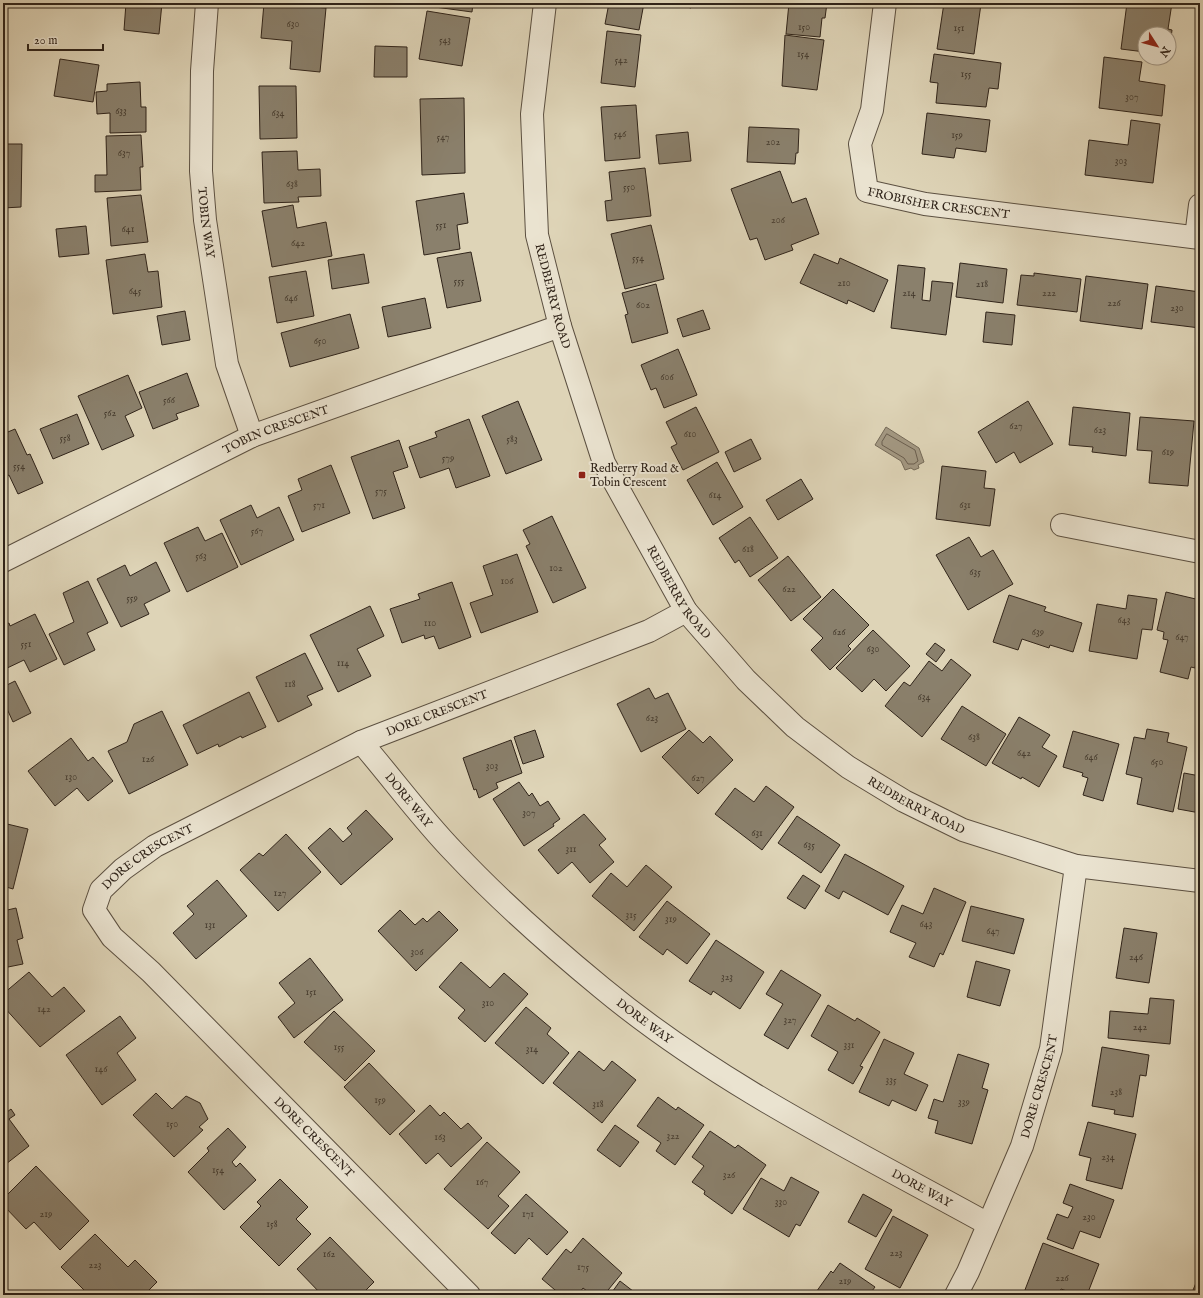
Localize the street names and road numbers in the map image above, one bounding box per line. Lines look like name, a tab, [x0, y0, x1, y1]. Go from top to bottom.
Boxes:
street label: FROBISHER CRESCENT	[866, 184, 1011, 222]
street label: TOBIN WAY	[194, 186, 218, 260]
street label: REDBERRY ROAD	[531, 242, 574, 351]
street label: TOBIN CRESCENT	[220, 402, 331, 458]
street label: REDBERRY ROAD	[643, 543, 714, 642]
street label: DORE CRESCENT	[384, 687, 490, 740]
street label: DORE WAY	[381, 770, 436, 831]
street label: REDBERRY ROAD	[865, 774, 968, 838]
street label: DORE CRESCENT	[99, 821, 196, 893]
street label: DORE WAY	[613, 995, 676, 1048]
street label: DORE CRESCENT	[1018, 1033, 1061, 1140]
street label: DORE CRESCENT	[270, 1094, 357, 1181]
street label: DORE WAY	[889, 1166, 955, 1211]

